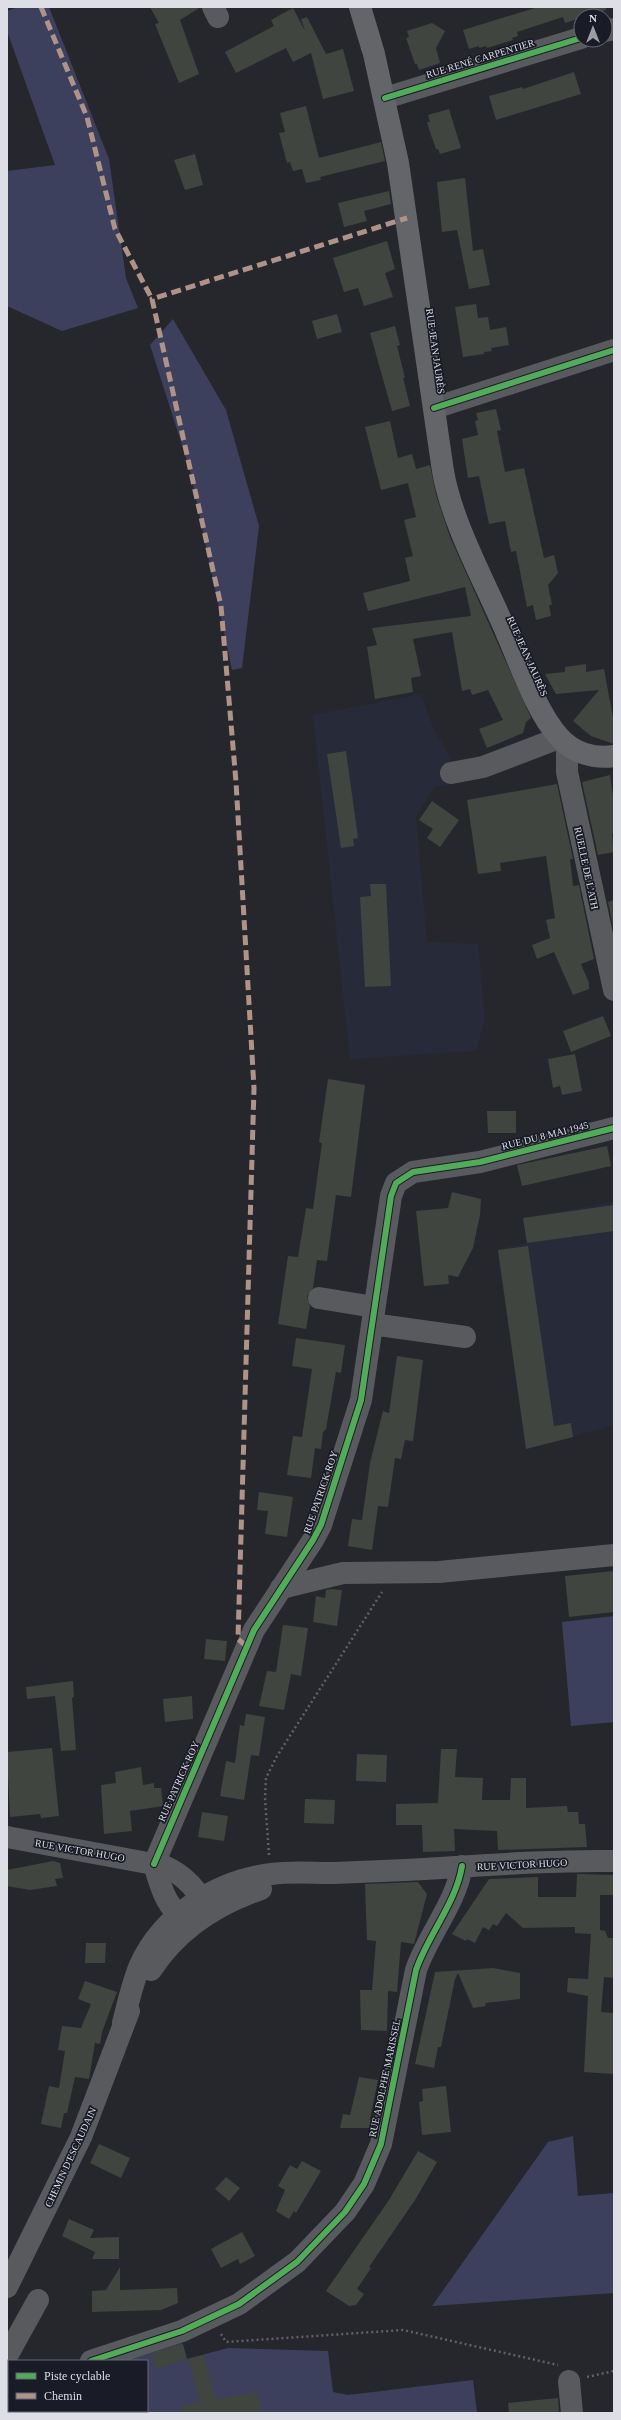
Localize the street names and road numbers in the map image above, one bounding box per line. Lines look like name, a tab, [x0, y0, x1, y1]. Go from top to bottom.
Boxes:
street label: RUE RENÉ CARPENTIER	[425, 37, 536, 80]
street label: RUE JEAN JAURÈS	[424, 308, 447, 394]
street label: RUE JEAN JAURÈS	[505, 615, 550, 698]
street label: RUELLE DE L'ATH	[572, 826, 601, 910]
street label: RUE DU 8 MAI 1945	[501, 1119, 590, 1152]
street label: RUE PATRICK ROY	[301, 1449, 340, 1535]
street label: RUE PATRICK ROY	[156, 1739, 201, 1823]
street label: RUE VICTOR HUGO	[34, 1837, 126, 1864]
street label: RUE VICTOR HUGO	[476, 1857, 568, 1872]
street label: RUE ADOLPHE MARISSEL	[367, 2018, 402, 2138]
street label: CHEMIN D'ESCAUDAIN	[42, 2106, 98, 2209]

